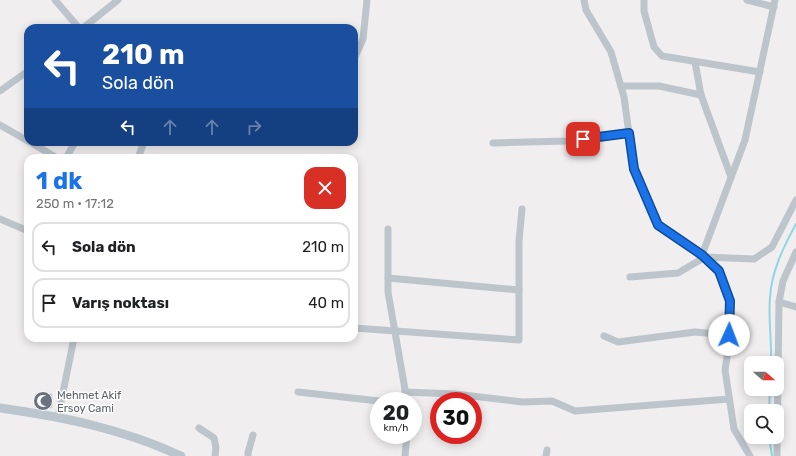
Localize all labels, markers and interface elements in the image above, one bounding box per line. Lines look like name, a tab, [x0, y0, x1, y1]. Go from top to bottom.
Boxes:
text: 210 m	[102, 38, 185, 71]
icon: left	[36, 40, 88, 92]
text: Sola dön	[102, 72, 174, 94]
icon: left	[117, 116, 139, 138]
icon: ahead	[159, 116, 181, 138]
icon: ahead	[201, 116, 223, 138]
icon: right	[243, 116, 265, 138]
pin	[566, 122, 600, 156]
icon: arrive	[572, 128, 594, 150]
text: 1 dk	[36, 167, 82, 195]
button: close	[304, 167, 346, 209]
text: 250 m · 17:12	[36, 196, 114, 211]
icon: left	[38, 236, 60, 258]
text: Sola dön	[72, 238, 136, 256]
text: 210 m	[302, 238, 344, 256]
icon: arrive	[38, 292, 60, 314]
text: Varış noktası	[72, 294, 169, 312]
text: 40 m	[308, 294, 344, 312]
position arrow	[708, 314, 750, 356]
north arrow	[744, 356, 784, 396]
map controls	[744, 356, 784, 444]
place label: Mehmet Akif Ersoy Cami	[57, 389, 122, 415]
mosque icon: Mehmet Akif Ersoy Cami	[32, 390, 54, 412]
speed limit sign: 30	[430, 392, 482, 444]
text: 20	[383, 401, 409, 425]
button: search	[744, 404, 784, 444]
text: km/h	[384, 422, 408, 434]

